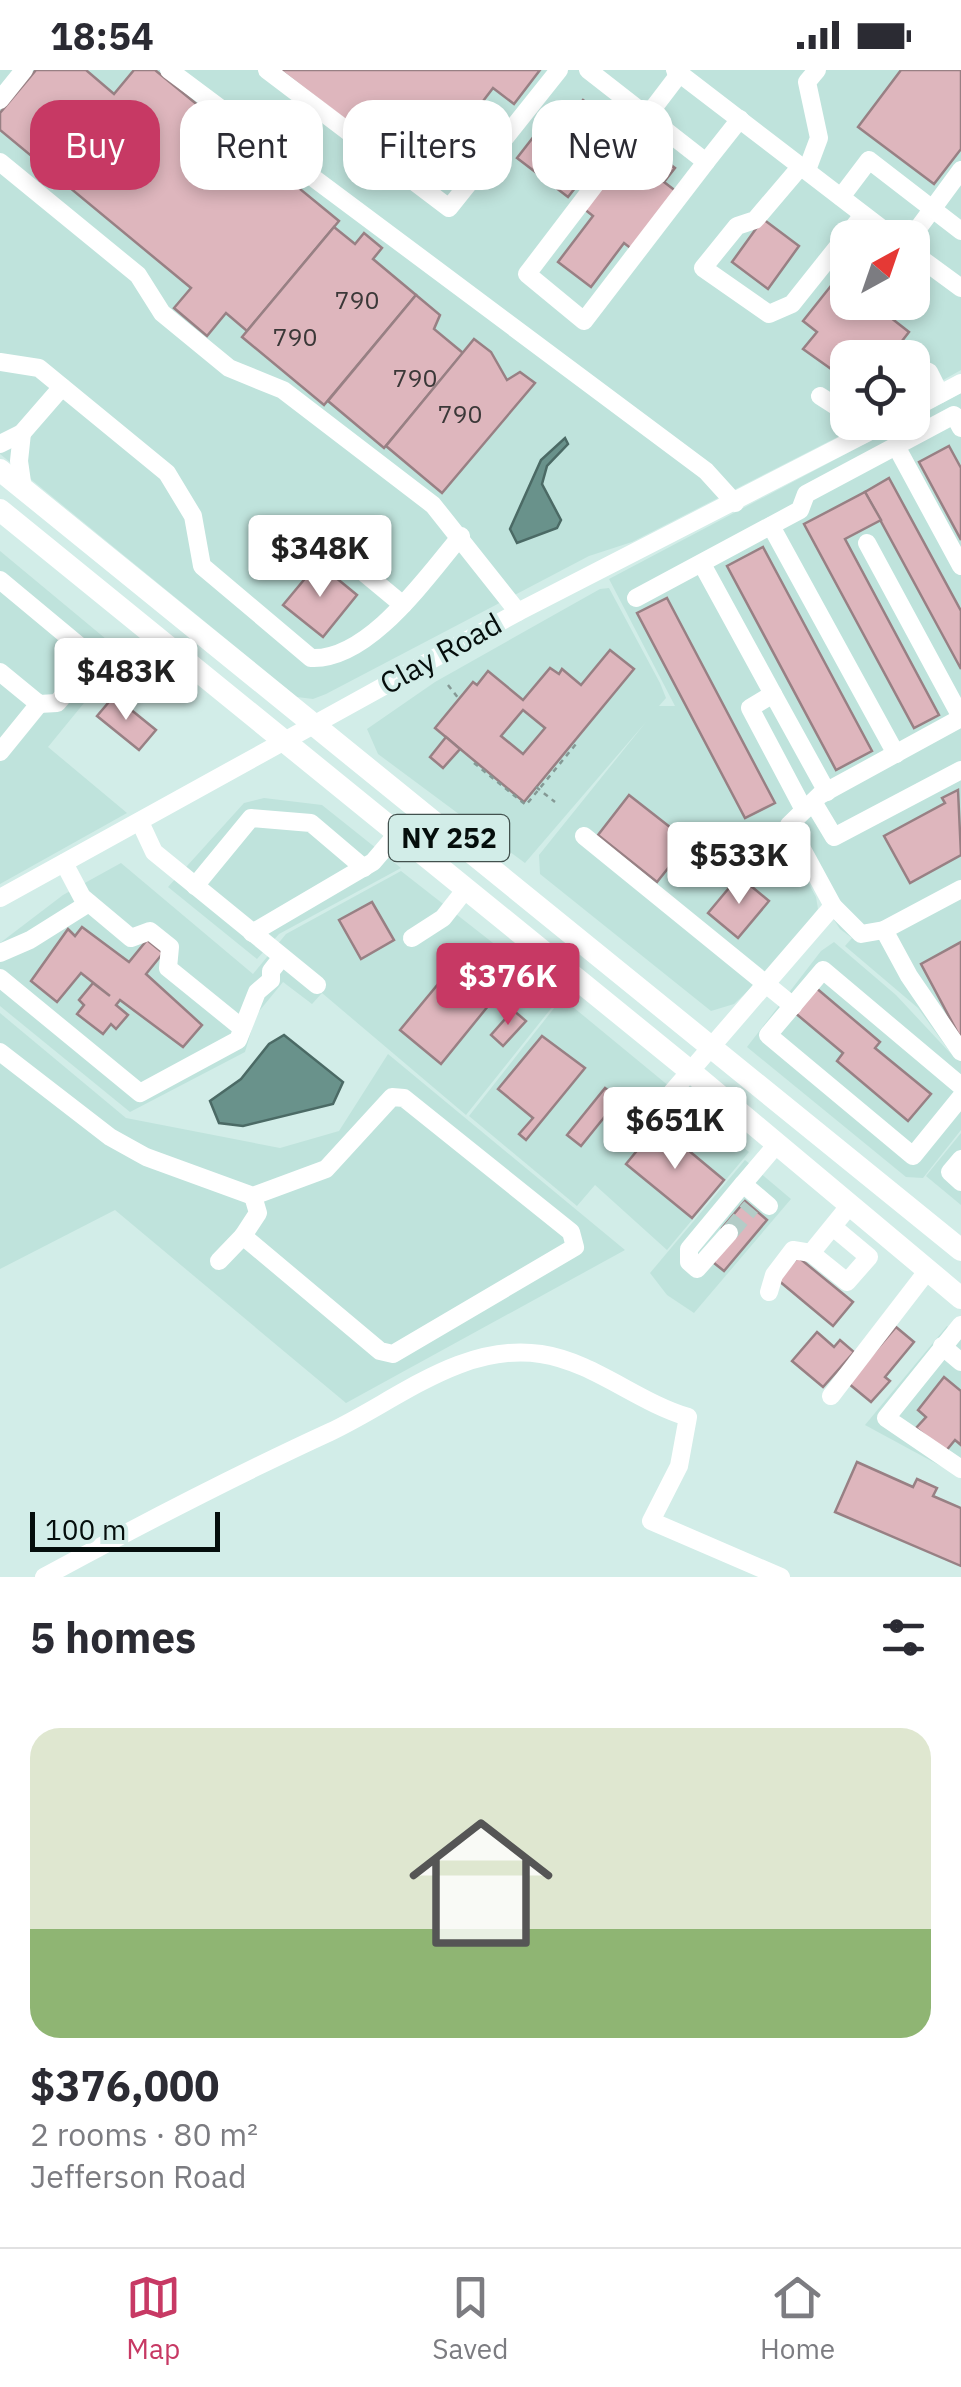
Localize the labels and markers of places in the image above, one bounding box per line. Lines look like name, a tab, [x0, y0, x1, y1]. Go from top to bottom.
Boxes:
pin: $348K	[250, 515, 390, 600]
pin: $483K	[56, 638, 196, 723]
pin: $533K	[669, 822, 809, 907]
pin: $376K	[438, 943, 578, 1028]
pin: $651K	[605, 1087, 745, 1172]

